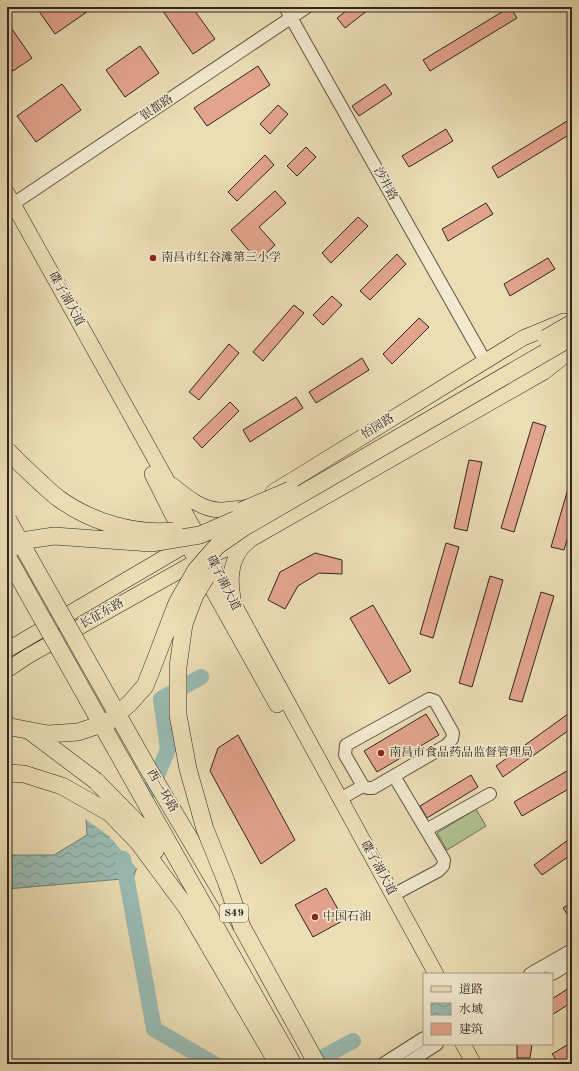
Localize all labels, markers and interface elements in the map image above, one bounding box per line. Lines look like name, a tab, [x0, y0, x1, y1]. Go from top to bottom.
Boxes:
street label: 银都路	[138, 91, 175, 123]
street label: 沙井路	[371, 164, 401, 203]
place label: 南昌市红谷滩第三小学	[161, 250, 281, 264]
marker: 南昌市红谷滩第三小学	[148, 253, 158, 263]
street label: 碟子湖大道	[46, 269, 88, 328]
street label: 怡园路	[358, 411, 396, 442]
street label: 碟子湖大道	[204, 553, 244, 612]
street label: 长征东路	[77, 595, 126, 631]
place label: 南昌市食品药品监督管理局	[389, 745, 533, 759]
marker: 南昌市食品药品监督管理局	[376, 748, 386, 758]
street label: 西一环路	[144, 766, 181, 815]
street label: 碟子湖大道	[358, 838, 400, 897]
road number: S49	[220, 904, 248, 922]
place label: 中国石油	[323, 909, 371, 923]
marker: 中国石油	[310, 912, 320, 922]
legend	[423, 973, 553, 1045]
text: 道路	[459, 982, 483, 996]
text: 水域	[459, 1002, 483, 1016]
text: 建筑	[459, 1022, 483, 1036]

